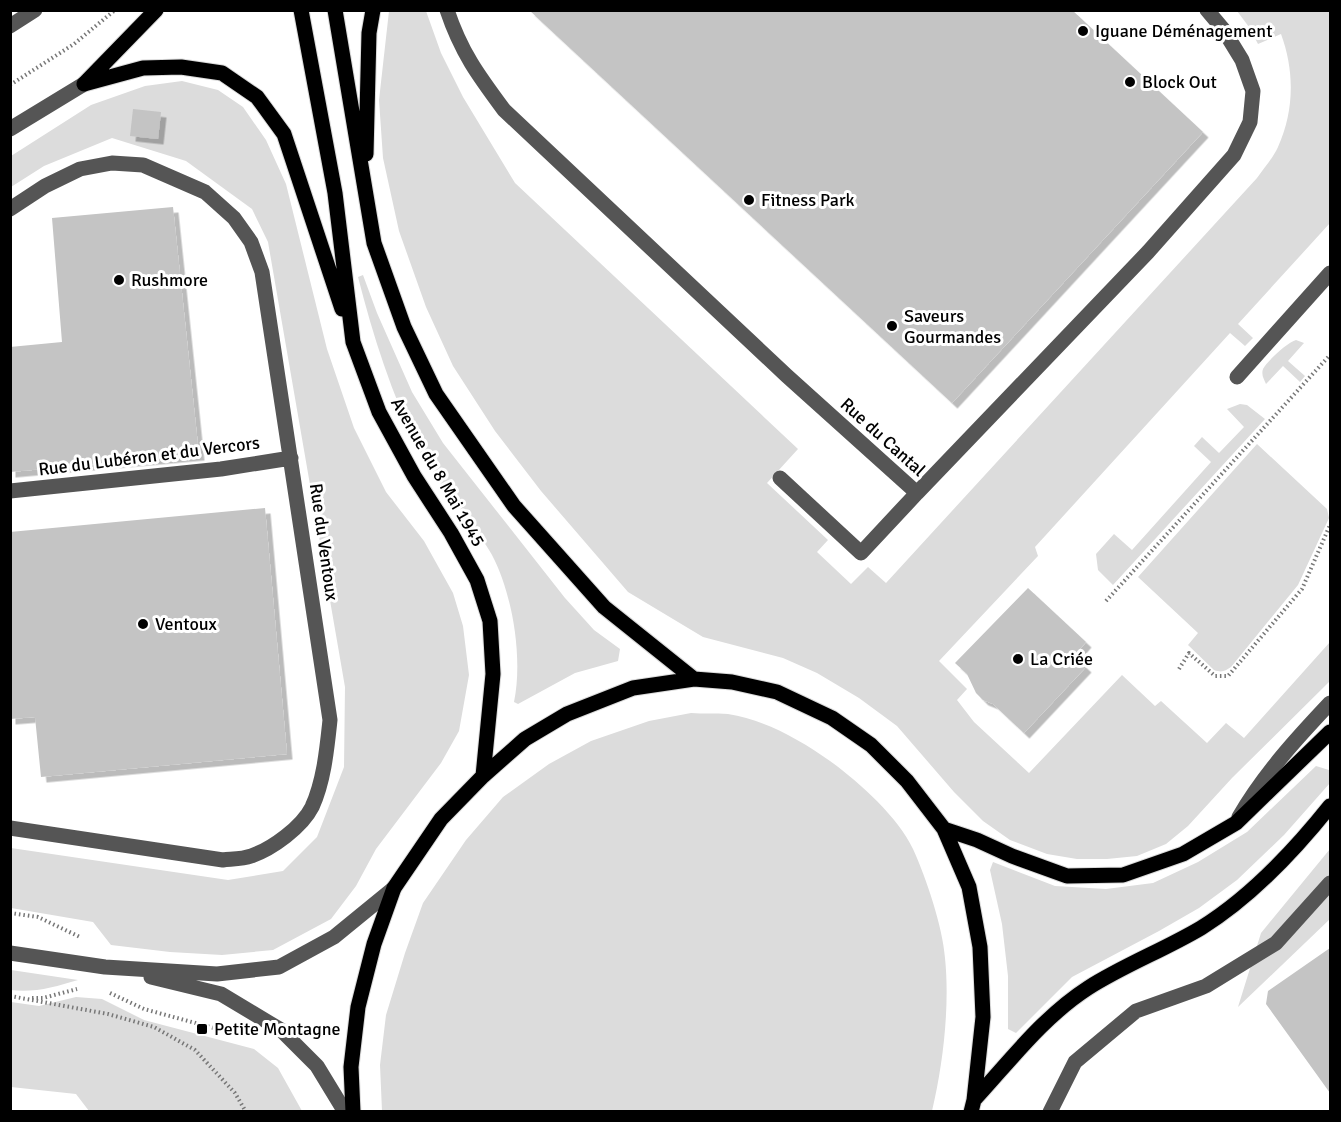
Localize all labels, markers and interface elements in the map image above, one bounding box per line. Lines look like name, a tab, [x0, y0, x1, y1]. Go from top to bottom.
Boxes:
place label: Iguane Déménagement	[1095, 20, 1272, 42]
marker: Iguane Déménagement	[1076, 24, 1090, 38]
place label: Block Out	[1142, 71, 1217, 93]
marker: Block Out	[1123, 75, 1137, 89]
place label: Fitness Park	[761, 189, 855, 211]
marker: Fitness Park	[742, 193, 756, 207]
place label: Rushmore	[131, 269, 208, 291]
marker: Rushmore	[112, 273, 126, 287]
place label: Saveurs Gourmandes	[904, 305, 1001, 348]
marker: Saveurs Gourmandes	[885, 319, 899, 333]
street label: Avenue du 8 Mai 1945	[386, 393, 490, 551]
street label: Rue du Cantal	[836, 393, 930, 481]
street label: Rue du Lubéron et du Vercors	[37, 431, 261, 480]
street label: Rue du Ventoux	[305, 482, 343, 603]
place label: Ventoux	[155, 613, 218, 635]
marker: Ventoux	[136, 617, 150, 631]
place label: La Criée	[1030, 648, 1093, 670]
marker: La Criée	[1011, 652, 1025, 666]
place label: Petite Montagne	[214, 1018, 340, 1040]
marker: Petite Montagne	[195, 1022, 209, 1036]

